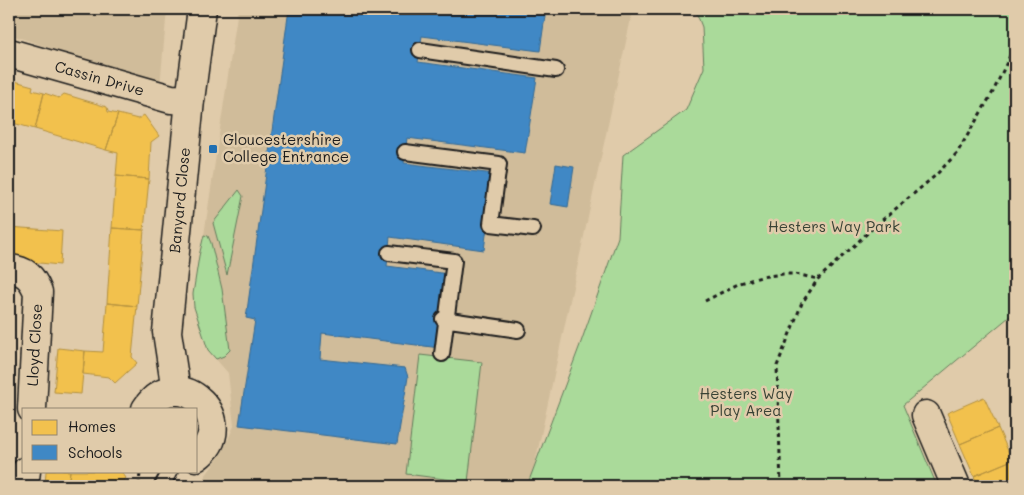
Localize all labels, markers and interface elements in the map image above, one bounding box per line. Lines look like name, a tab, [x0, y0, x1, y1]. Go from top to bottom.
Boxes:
street label: Cassin Drive	[53, 56, 147, 100]
place label: Gloucestershire College Entrance	[223, 129, 349, 166]
marker: Gloucestershire College Entrance	[207, 143, 219, 155]
street label: Banyard Close	[164, 146, 194, 254]
park label: Hesters Way Park	[768, 216, 900, 236]
street label: Lloyd Close	[22, 303, 46, 387]
park label: Hesters Way Play Area	[699, 383, 793, 420]
legend	[22, 408, 198, 472]
text: Homes	[68, 416, 116, 436]
text: Schools	[68, 442, 123, 462]

